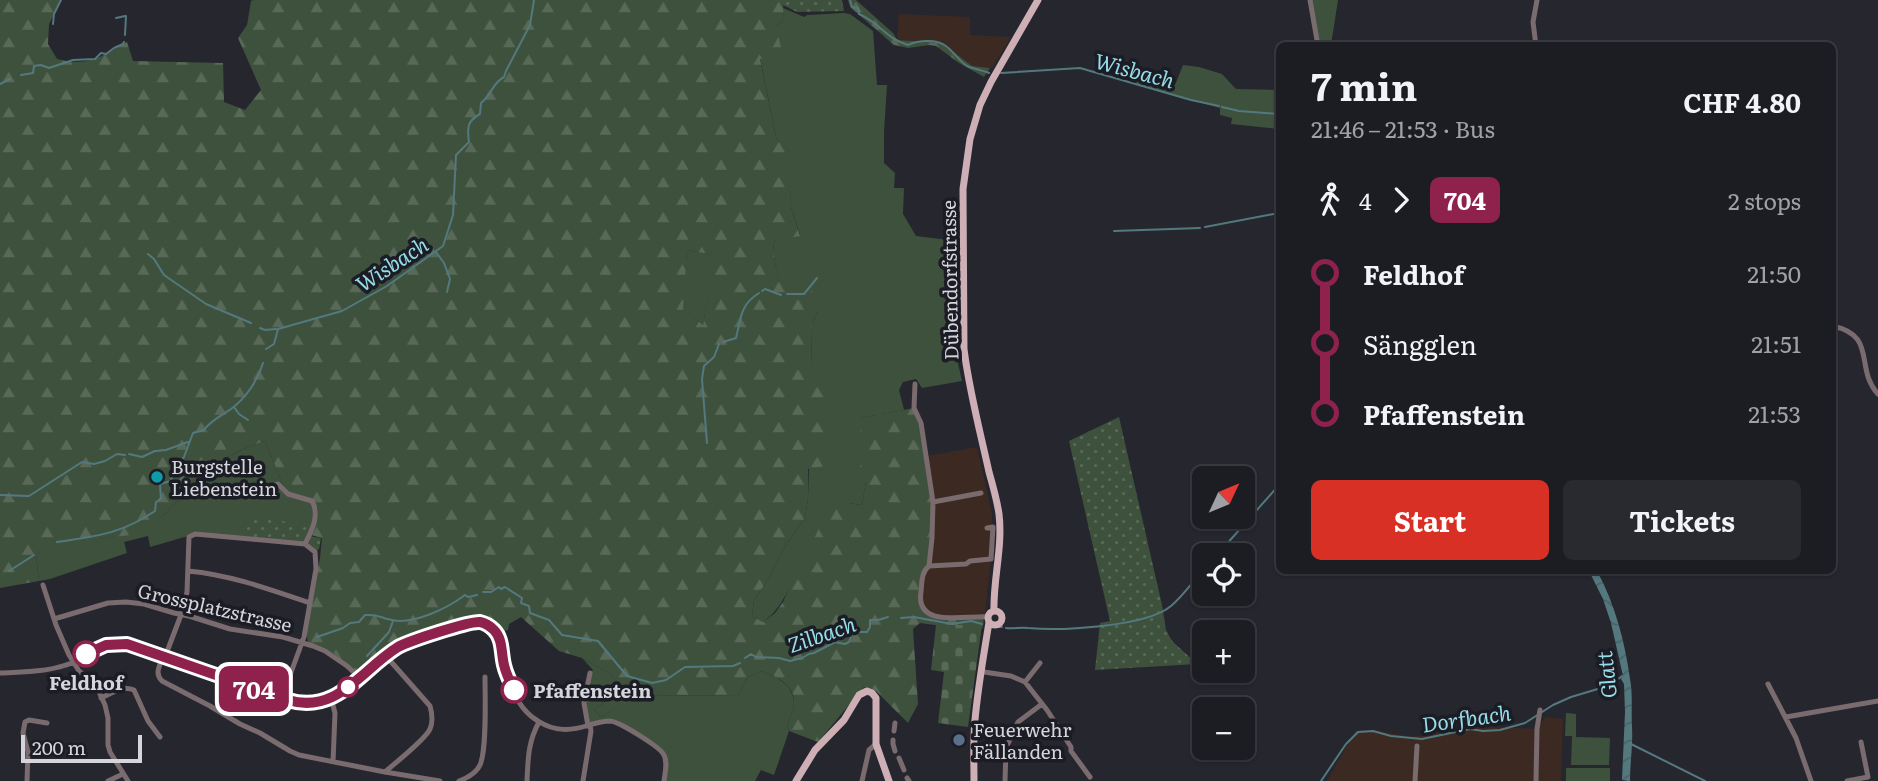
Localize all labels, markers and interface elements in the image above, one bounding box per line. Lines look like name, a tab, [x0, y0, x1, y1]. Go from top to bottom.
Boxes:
water label: Wisbach	[1092, 44, 1179, 95]
text: 7 min	[1311, 56, 1417, 113]
text: CHF 4.80	[1683, 82, 1801, 121]
text: 21:46 – 21:53 · Bus	[1311, 111, 1495, 145]
icon: walk	[1311, 181, 1349, 219]
icon: forward	[1382, 181, 1420, 219]
text: 704	[1444, 182, 1486, 217]
text: 4	[1359, 183, 1372, 217]
text: 2 stops	[1728, 183, 1801, 217]
street label: Dübendorfstrasse	[934, 200, 964, 360]
water label: Wisbach	[349, 228, 434, 298]
text: Feldhof	[1363, 254, 1464, 293]
text: 21:50	[1747, 256, 1801, 290]
text: Sängglen	[1363, 324, 1477, 363]
text: 21:51	[1751, 326, 1801, 360]
text: Pfaffenstein	[1363, 394, 1525, 433]
text: 21:53	[1748, 396, 1801, 430]
place label: Burgstelle Liebenstein	[171, 452, 277, 502]
north arrow	[1192, 466, 1255, 528]
map controls	[1192, 466, 1255, 760]
marker: Burgstelle Liebenstein	[149, 469, 165, 485]
button: Start	[1311, 480, 1549, 560]
button: Tickets	[1563, 480, 1801, 560]
button: locate	[1192, 543, 1255, 606]
street label: Grossplatzstrasse	[135, 576, 295, 638]
water label: Zilbach	[783, 607, 860, 659]
button: +	[1192, 620, 1255, 683]
marker: Feldhof	[73, 641, 99, 667]
water label: Glatt	[1587, 649, 1623, 700]
line badge: 704	[214, 666, 294, 712]
place label: Feldhof	[49, 668, 125, 696]
text: 704	[233, 671, 275, 706]
place label: Pfaffenstein	[533, 676, 651, 704]
unlabelled marker	[338, 677, 358, 697]
marker: Pfaffenstein	[501, 677, 527, 703]
water label: Dorfbach	[1419, 695, 1513, 739]
button: −	[1192, 697, 1255, 760]
place label: Feuerwehr Fällanden	[973, 715, 1071, 765]
scale bar	[21, 732, 142, 764]
marker: Feuerwehr Fällanden	[951, 732, 967, 748]
text: 200 m	[32, 733, 86, 761]

